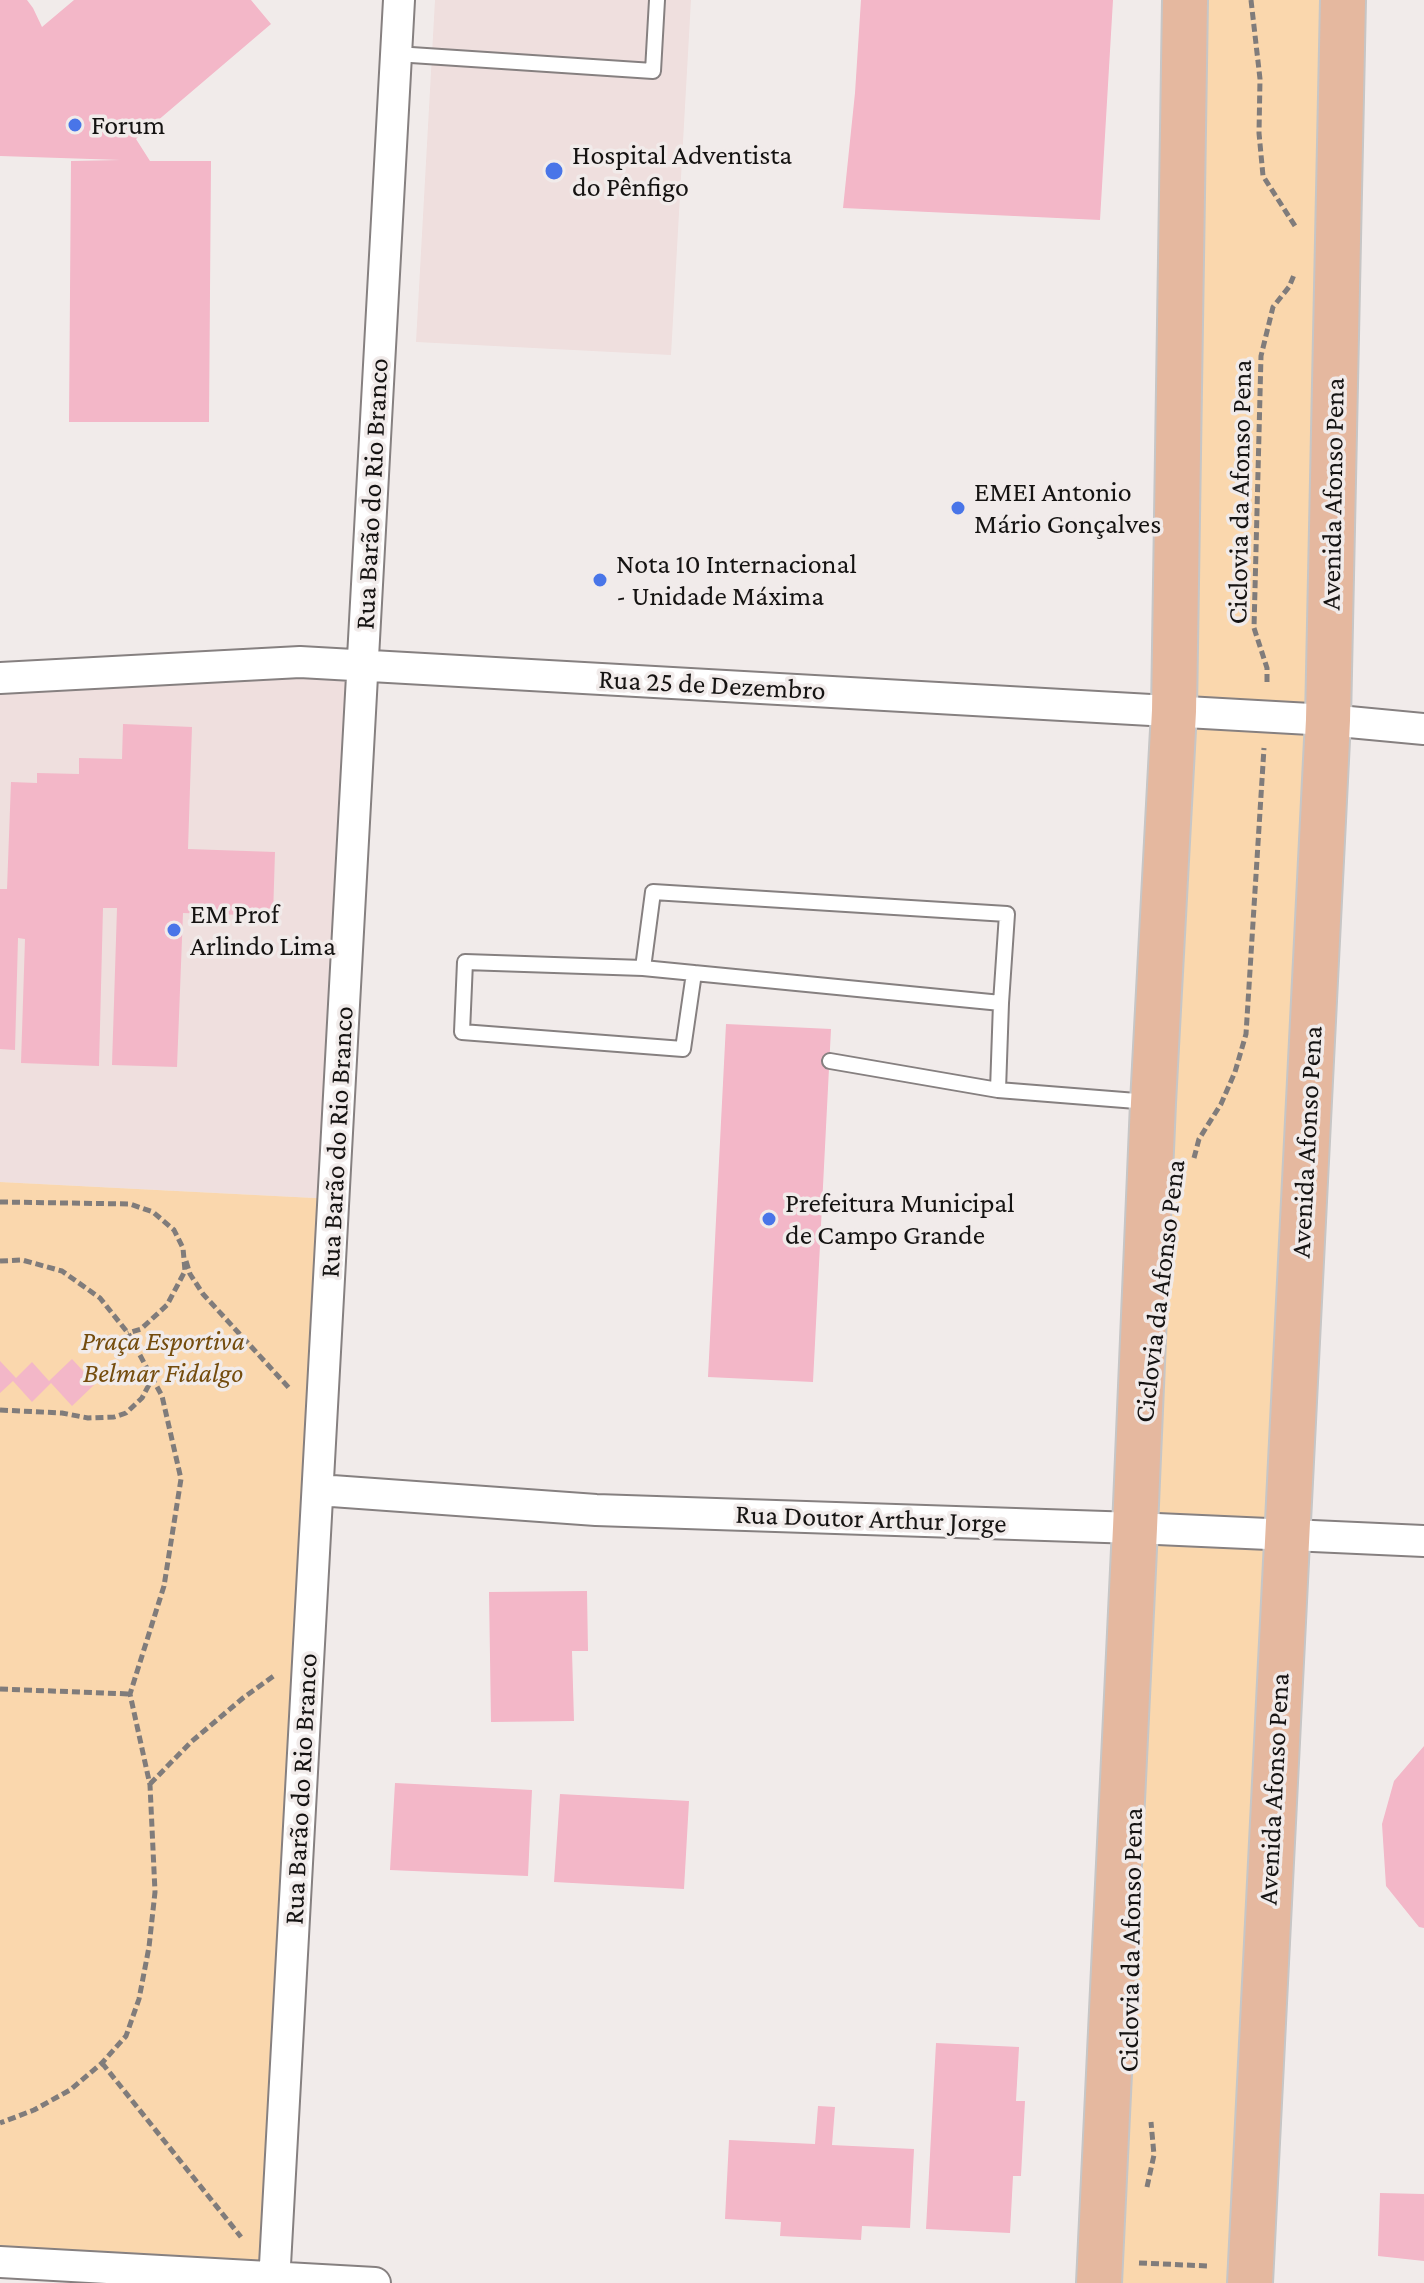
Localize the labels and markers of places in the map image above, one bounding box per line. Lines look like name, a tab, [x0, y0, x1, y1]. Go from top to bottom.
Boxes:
place label: Forum	[91, 108, 165, 142]
marker: Forum	[66, 116, 84, 134]
place label: Hospital Adventista do Pênfigo	[572, 138, 792, 204]
marker: Hospital Adventista do Pênfigo	[543, 160, 565, 182]
place label: EMEI Antonio Mário Gonçalves	[974, 475, 1161, 541]
marker: EMEI Antonio Mário Gonçalves	[949, 499, 967, 517]
place label: Nota 10 Internacional - Unidade Máxima	[616, 547, 857, 613]
marker: Nota 10 Internacional - Unidade Máxima	[591, 571, 609, 589]
place label: EM Prof Arlindo Lima	[190, 897, 336, 963]
marker: EM Prof Arlindo Lima	[165, 921, 183, 939]
place label: Prefeitura Municipal de Campo Grande	[785, 1186, 1015, 1252]
marker: Prefeitura Municipal de Campo Grande	[760, 1210, 778, 1228]

